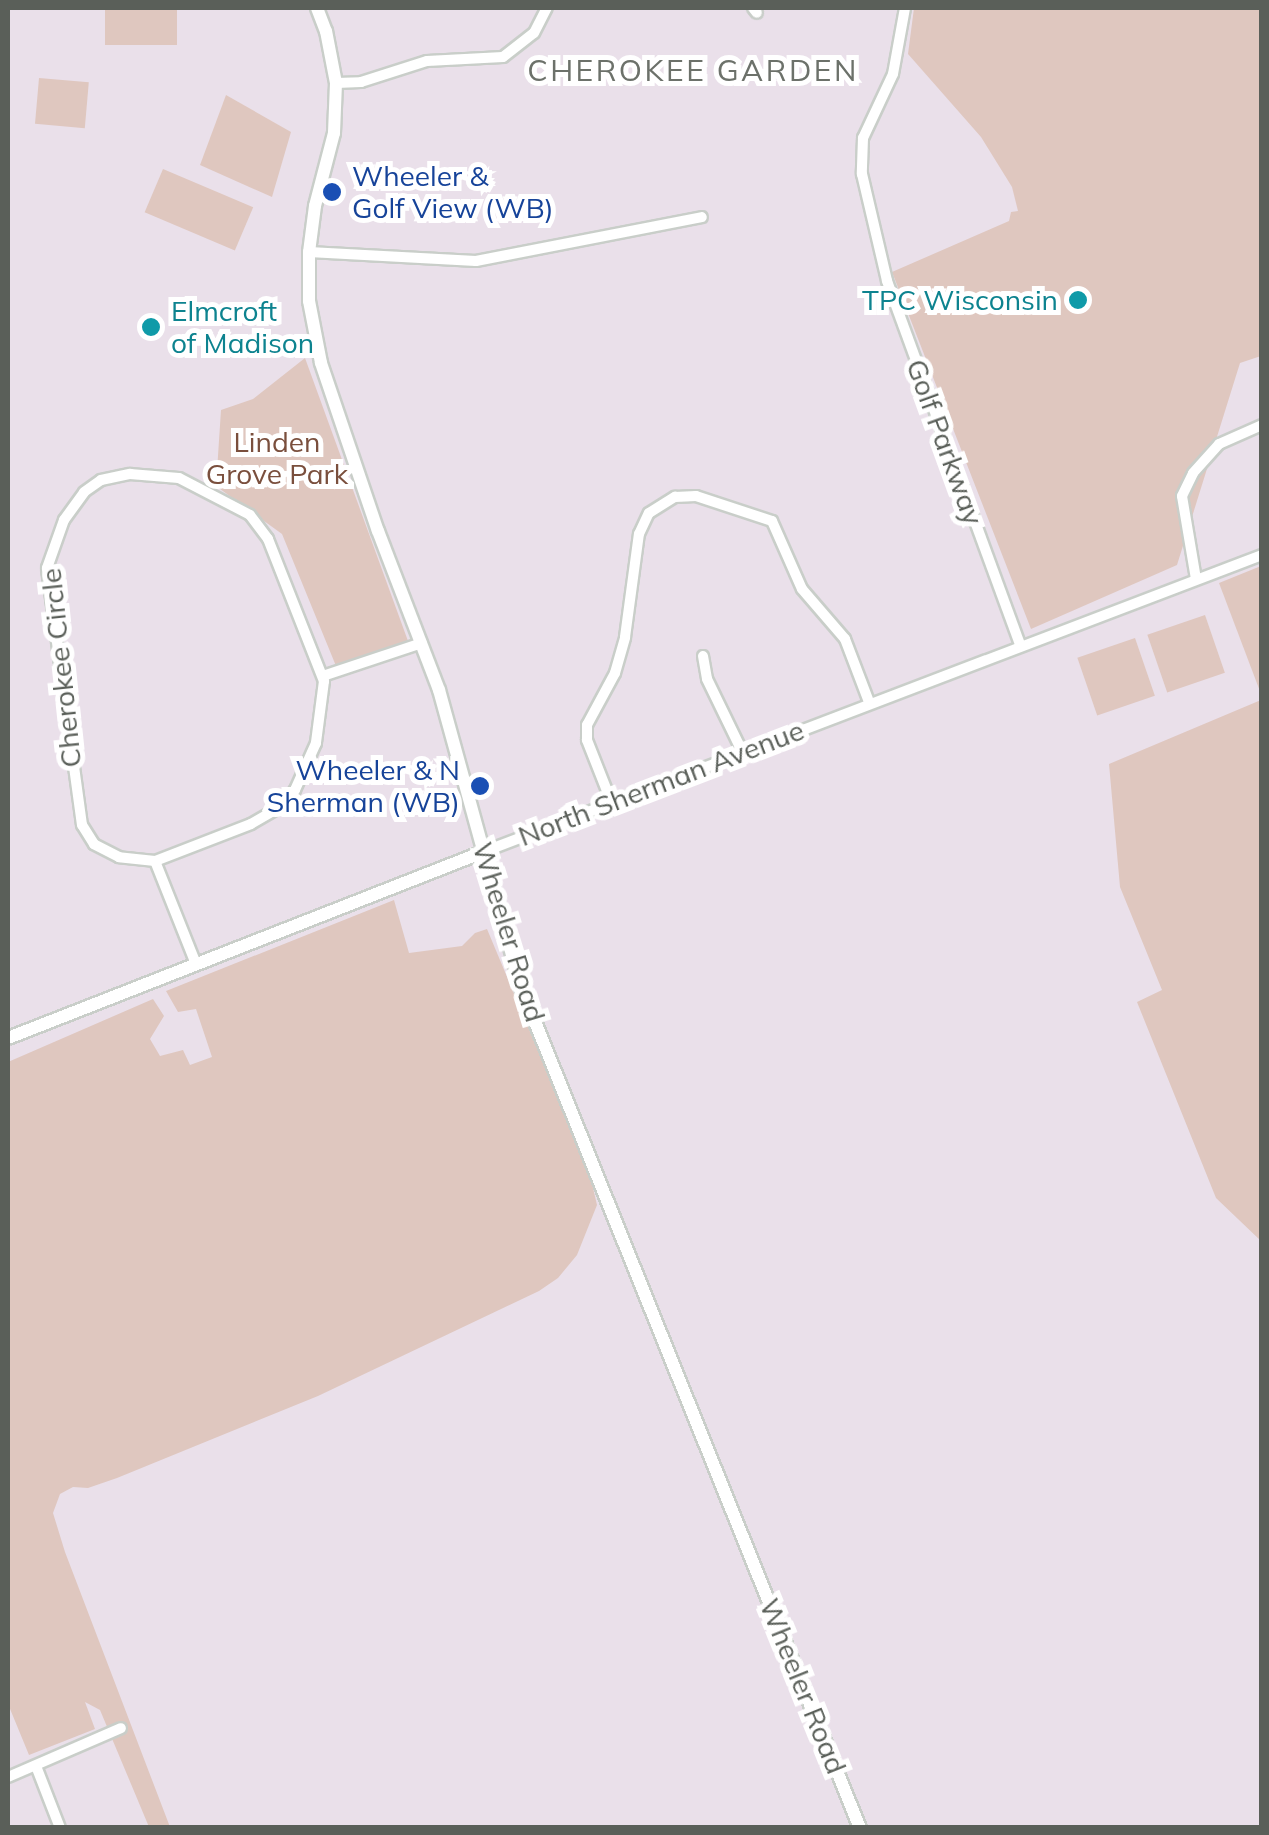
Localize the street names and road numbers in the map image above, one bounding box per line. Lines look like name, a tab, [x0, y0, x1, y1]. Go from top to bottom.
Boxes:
street label: Golf Parkway	[899, 355, 991, 529]
street label: Cherokee Circle	[34, 567, 88, 769]
street label: North Sherman Avenue	[513, 713, 809, 853]
street label: Wheeler Road	[466, 838, 552, 1026]
street label: Wheeler Road	[753, 1593, 853, 1779]

